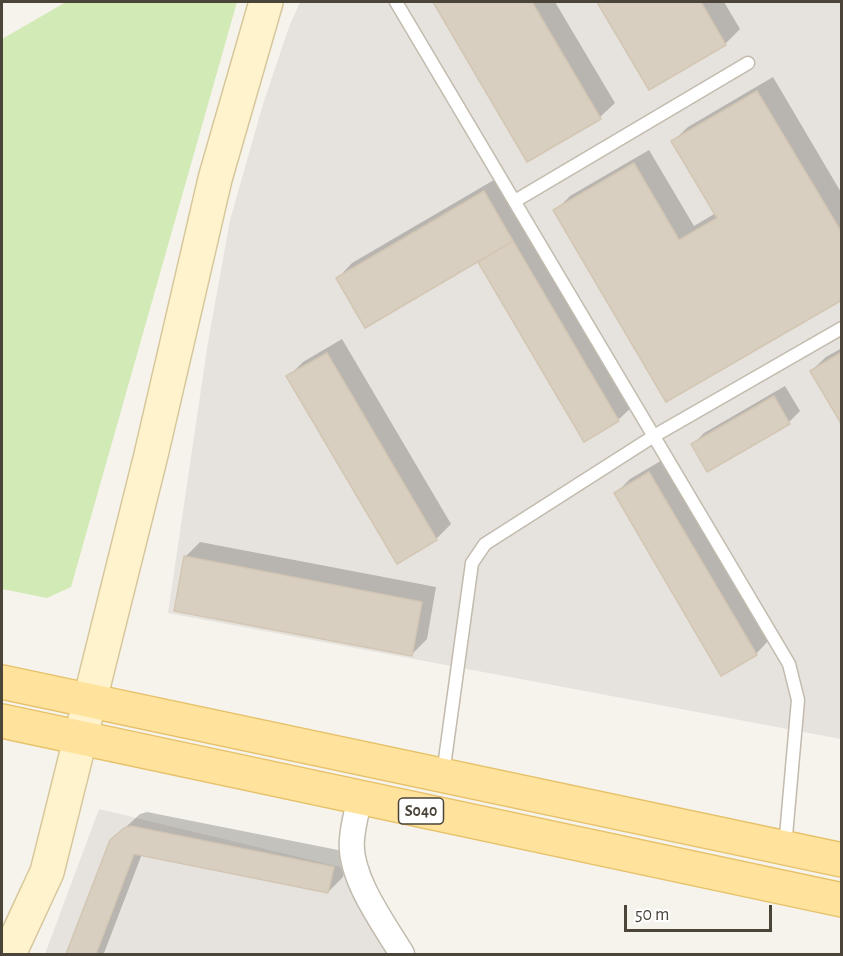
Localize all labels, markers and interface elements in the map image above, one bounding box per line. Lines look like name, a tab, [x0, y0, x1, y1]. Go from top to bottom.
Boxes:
road number: S040	[398, 798, 444, 824]
scale bar	[627, 893, 776, 931]
text: 50 m	[635, 906, 669, 924]

